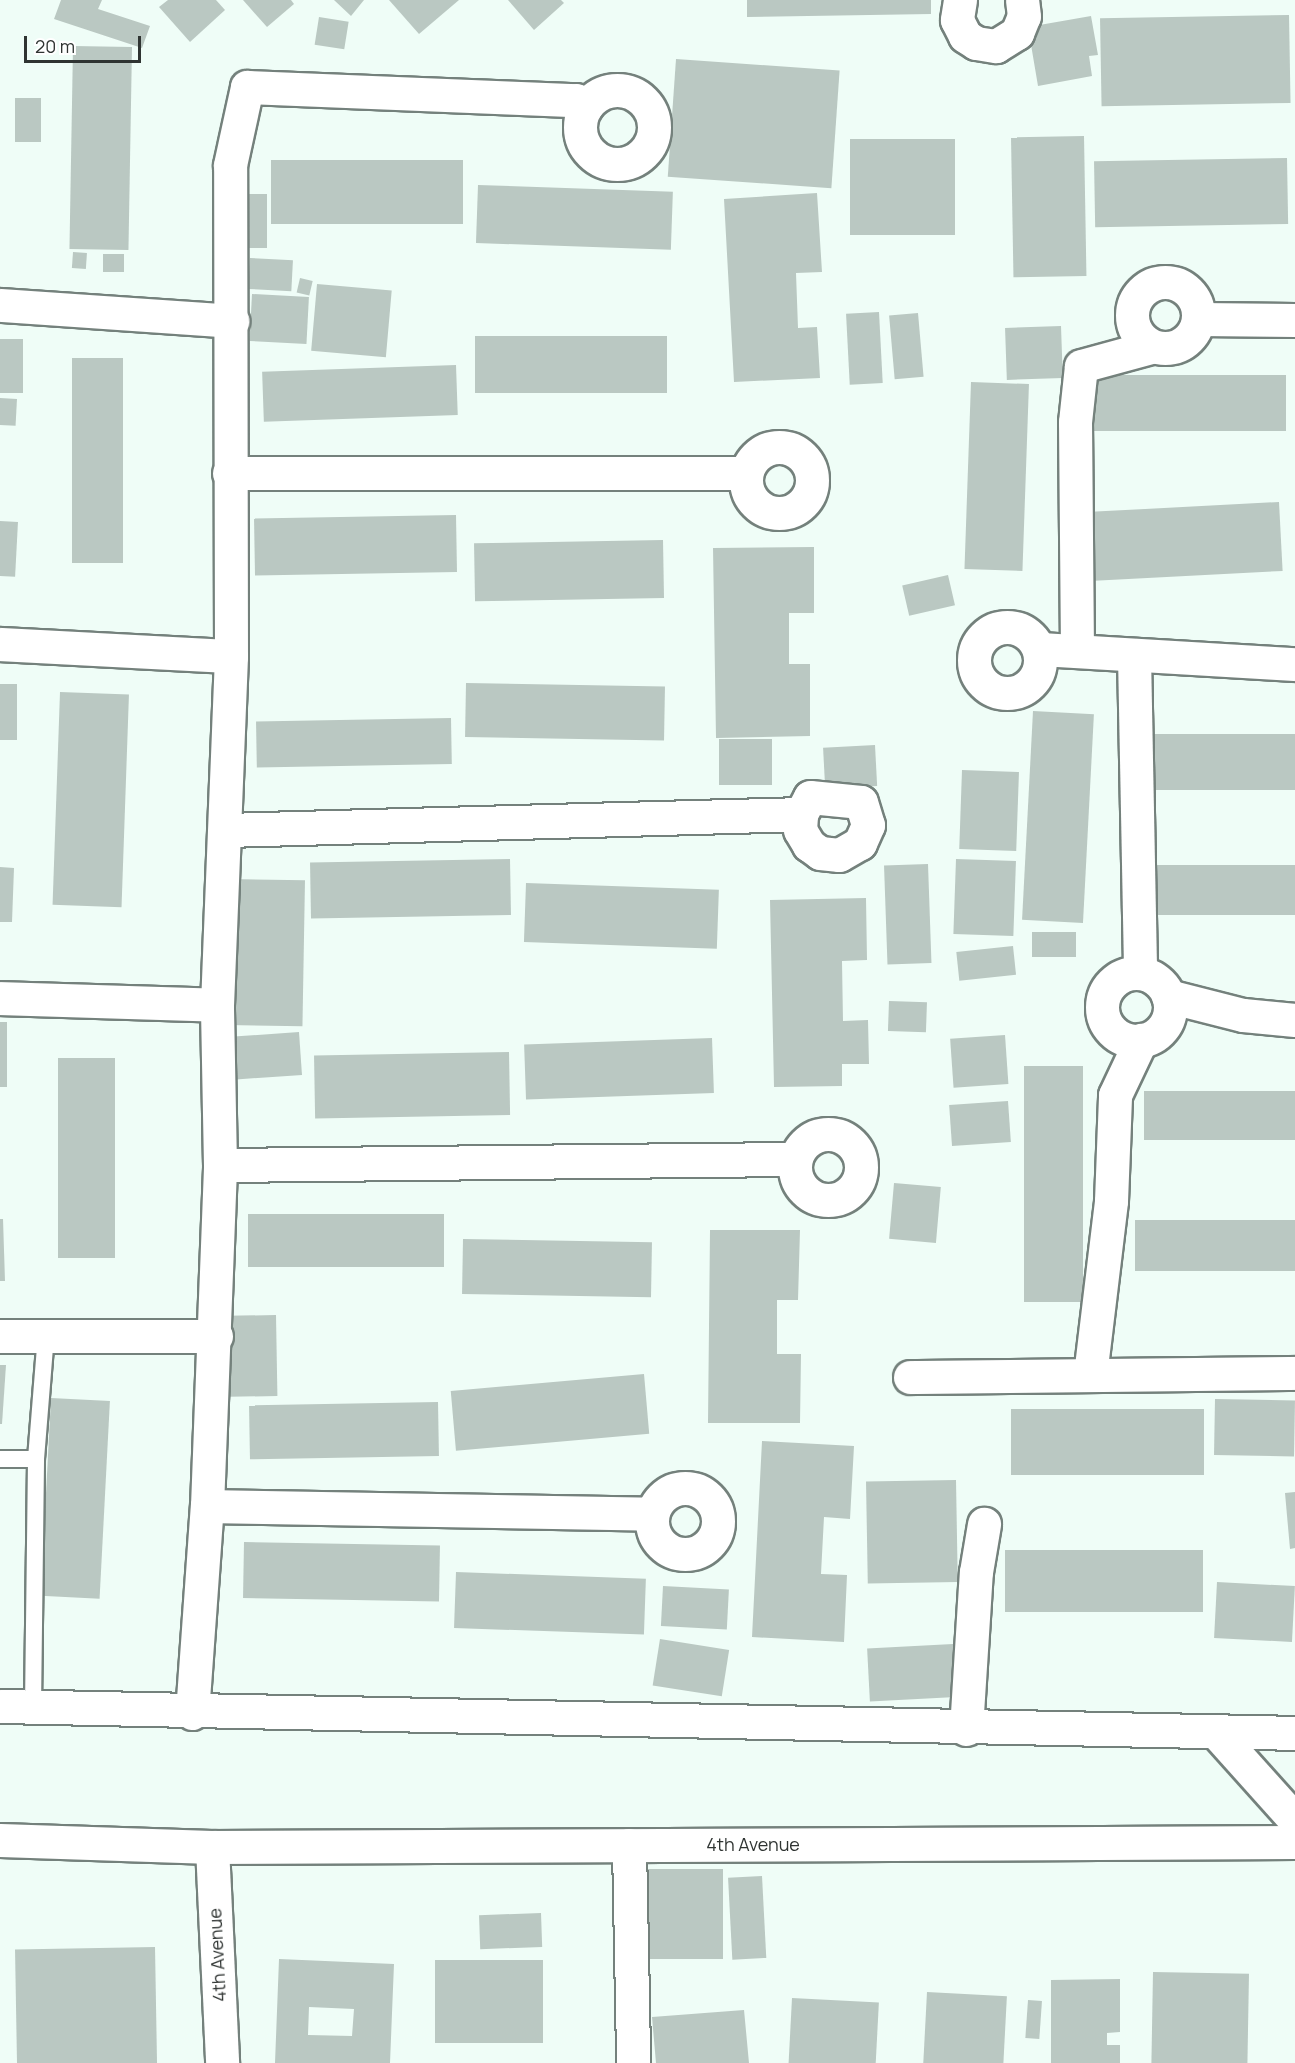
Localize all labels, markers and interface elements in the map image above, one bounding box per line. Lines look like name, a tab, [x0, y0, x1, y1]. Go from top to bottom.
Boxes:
scale bar	[27, 24, 144, 62]
text: 20 m	[35, 34, 75, 58]
street label: 4th Avenue	[706, 1833, 800, 1855]
street label: 4th Avenue	[204, 1908, 230, 2002]

